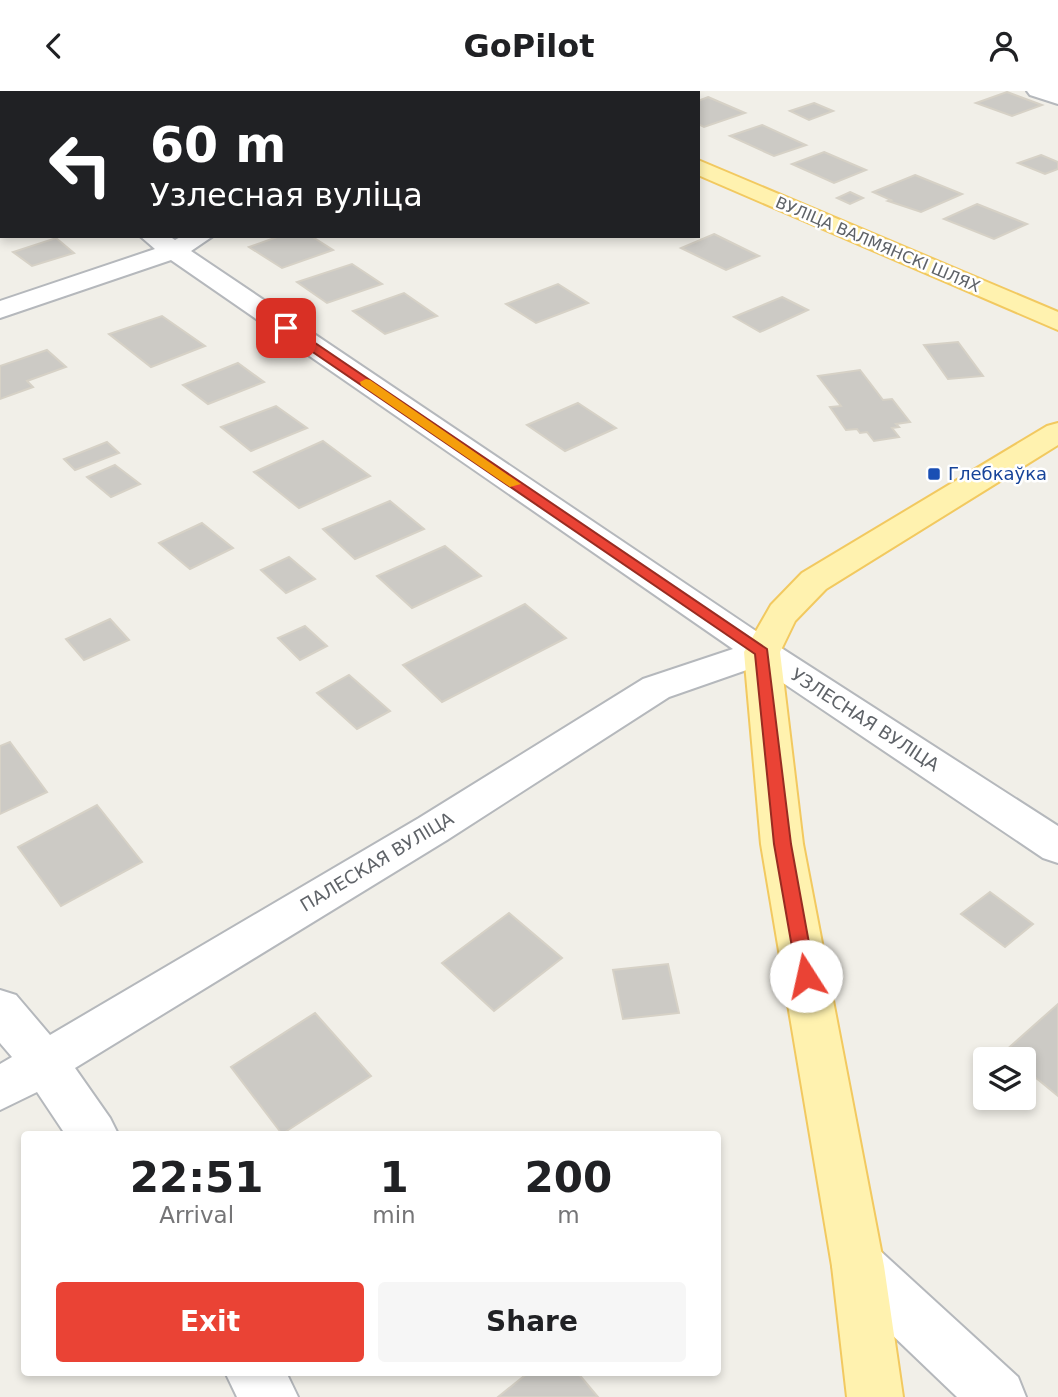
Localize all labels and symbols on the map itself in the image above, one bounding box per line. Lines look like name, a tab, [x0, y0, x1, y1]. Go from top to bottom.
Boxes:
street label: ВУЛІЦА ВАЛМЯНСКІ ШЛЯХ	[773, 193, 983, 296]
pin	[256, 298, 316, 358]
place label: Глебкаўка	[948, 463, 1047, 484]
marker: Глебкаўка	[926, 466, 942, 482]
street label: УЗЛЕСНАЯ ВУЛІЦА	[787, 664, 944, 776]
street label: ПАЛЕСКАЯ ВУЛІЦА	[296, 807, 458, 916]
position arrow	[769, 939, 843, 1013]

